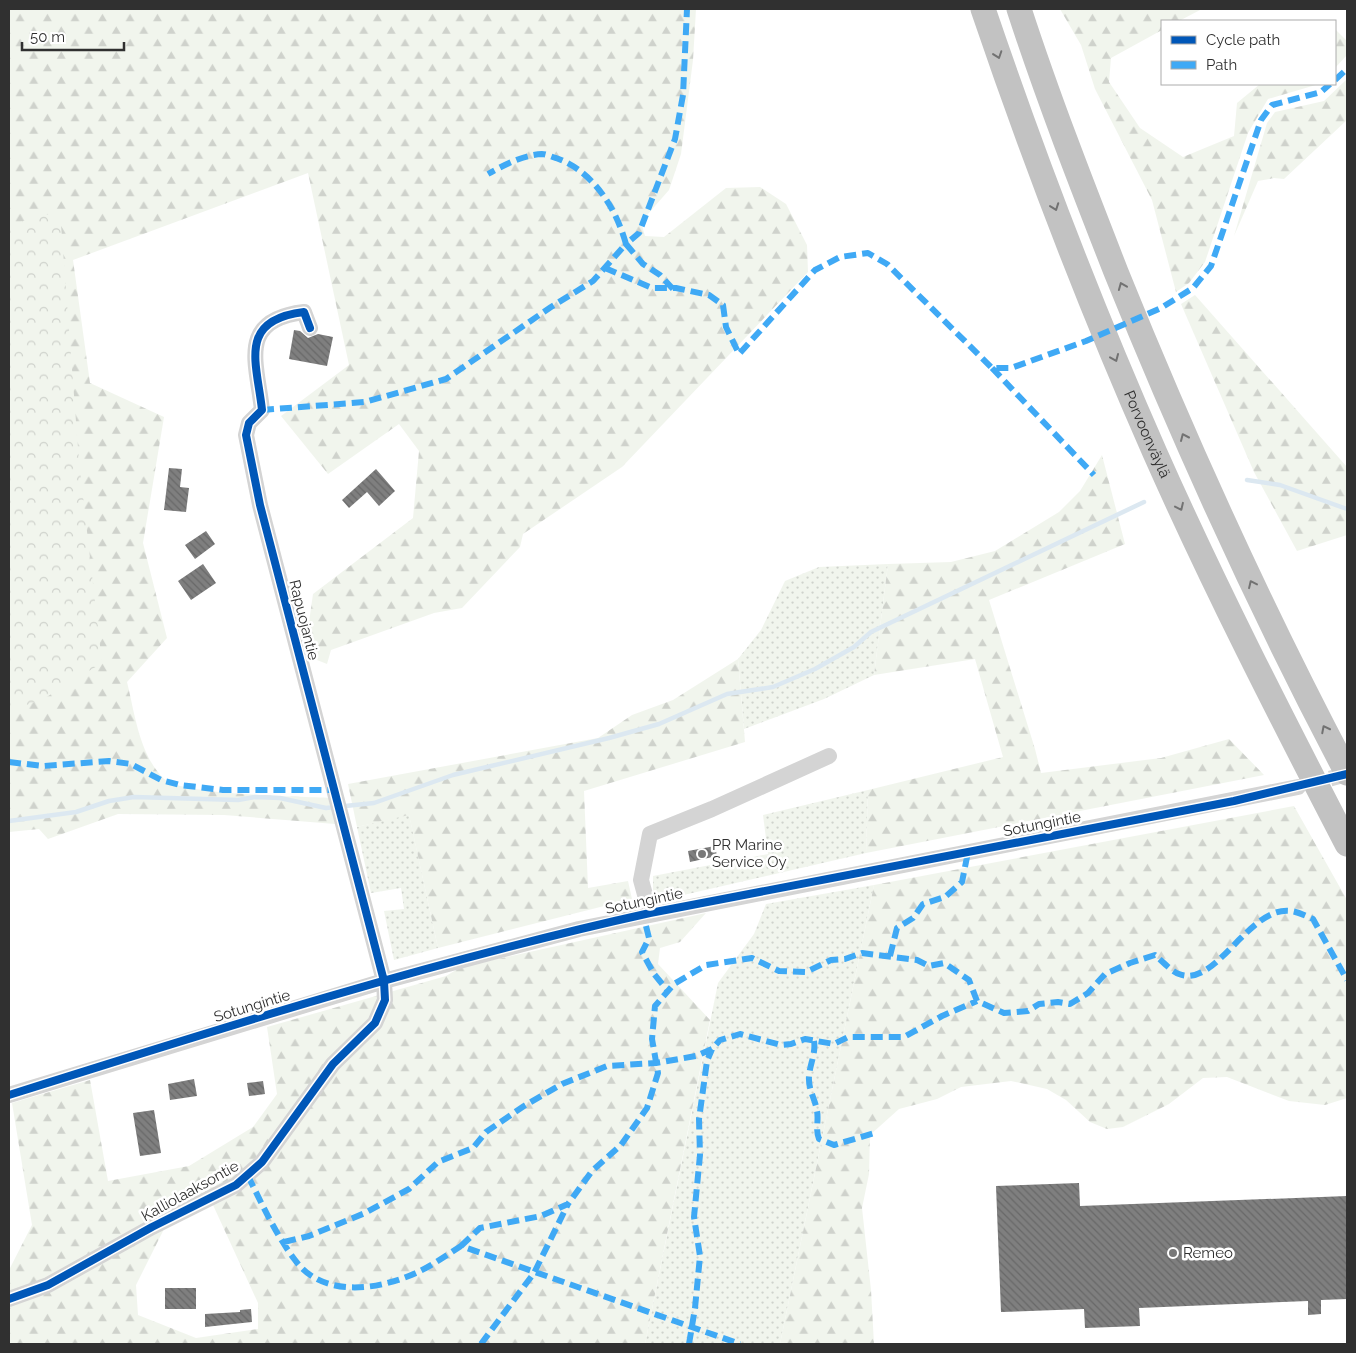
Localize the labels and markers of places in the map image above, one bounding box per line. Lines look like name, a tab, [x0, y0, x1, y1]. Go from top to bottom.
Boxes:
place label: PR Marine Service Oy	[712, 836, 787, 871]
marker: PR Marine Service Oy	[696, 848, 708, 860]
place label: Remeo	[1183, 1244, 1233, 1262]
marker: Remeo	[1167, 1247, 1179, 1259]

